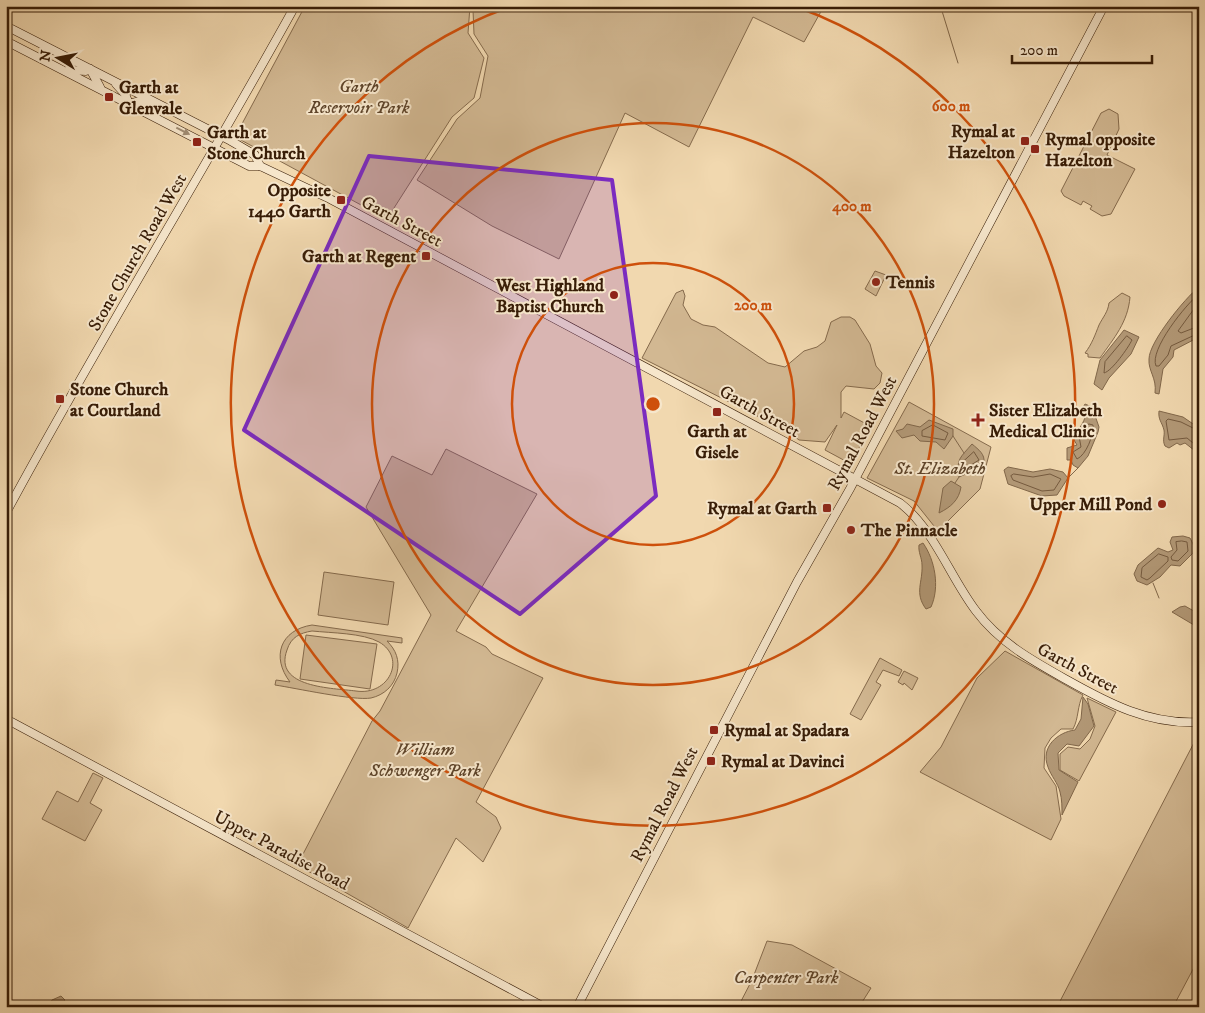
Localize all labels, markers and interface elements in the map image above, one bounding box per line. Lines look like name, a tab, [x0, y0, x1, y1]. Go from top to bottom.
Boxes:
north arrow	[32, 32, 82, 82]
scale bar	[1012, 32, 1152, 64]
text: 200 m	[1020, 41, 1058, 60]
text: N	[36, 48, 56, 63]
park label: Garth Reservoir Park	[307, 76, 410, 119]
place label: Garth at Glenvale	[119, 77, 183, 120]
marker: Garth at Glenvale	[103, 91, 115, 103]
text: 600 m	[932, 97, 971, 116]
place label: Rymal at Hazelton	[948, 121, 1016, 164]
place label: Garth at Stone Church	[207, 122, 306, 165]
one-way arrow	[176, 127, 190, 135]
place label: Rymal opposite Hazelton	[1045, 129, 1156, 172]
marker: Rymal at Hazelton	[1019, 135, 1031, 147]
marker: Garth at Stone Church	[191, 136, 203, 148]
marker: Rymal opposite Hazelton	[1029, 143, 1041, 155]
street label: Stone Church Road West	[84, 170, 192, 335]
place label: Opposite 1440 Garth	[248, 180, 332, 223]
street label: Garth Street	[357, 191, 446, 252]
marker: Opposite 1440 Garth	[335, 194, 347, 206]
text: 400 m	[831, 197, 872, 216]
place label: Garth at Regent	[302, 246, 416, 268]
marker: Garth at Regent	[420, 250, 432, 262]
place label: Tennis	[885, 272, 935, 294]
place label: West Highland Baptist Church	[495, 275, 605, 318]
marker: Tennis	[870, 276, 882, 288]
marker: West Highland Baptist Church	[608, 289, 620, 301]
text: 200 m	[734, 296, 773, 315]
street label: Rymal Road West	[823, 372, 902, 495]
place label: Stone Church at Courtland	[70, 379, 169, 422]
street label: Garth Street	[715, 381, 804, 443]
marker: Stone Church at Courtland	[54, 393, 66, 405]
centre of rings	[644, 395, 662, 413]
place label: Sister Elizabeth Medical Clinic	[989, 400, 1103, 443]
marker: Garth at Gisele	[711, 406, 723, 418]
marker: Sister Elizabeth Medical Clinic	[971, 413, 985, 427]
place label: Garth at Gisele	[687, 421, 747, 464]
park label: St. Elizabeth	[893, 458, 986, 480]
place label: Upper Mill Pond	[1029, 494, 1153, 516]
place label: Rymal at Garth	[707, 498, 818, 520]
marker: Upper Mill Pond	[1156, 498, 1168, 510]
marker: Rymal at Garth	[821, 502, 833, 514]
place label: The Pinnacle	[860, 520, 958, 542]
marker: The Pinnacle	[845, 524, 857, 536]
street label: Garth Street	[1033, 638, 1122, 699]
place label: Rymal at Spadara	[724, 720, 849, 742]
marker: Rymal at Spadara	[708, 724, 720, 736]
park label: William Schwenger Park	[368, 739, 481, 782]
street label: Rymal Road West	[626, 743, 704, 866]
place label: Rymal at Davinci	[721, 751, 845, 773]
marker: Rymal at Davinci	[705, 755, 717, 767]
street label: Upper Paradise Road	[210, 806, 353, 896]
park label: Carpenter Park	[734, 967, 839, 989]

